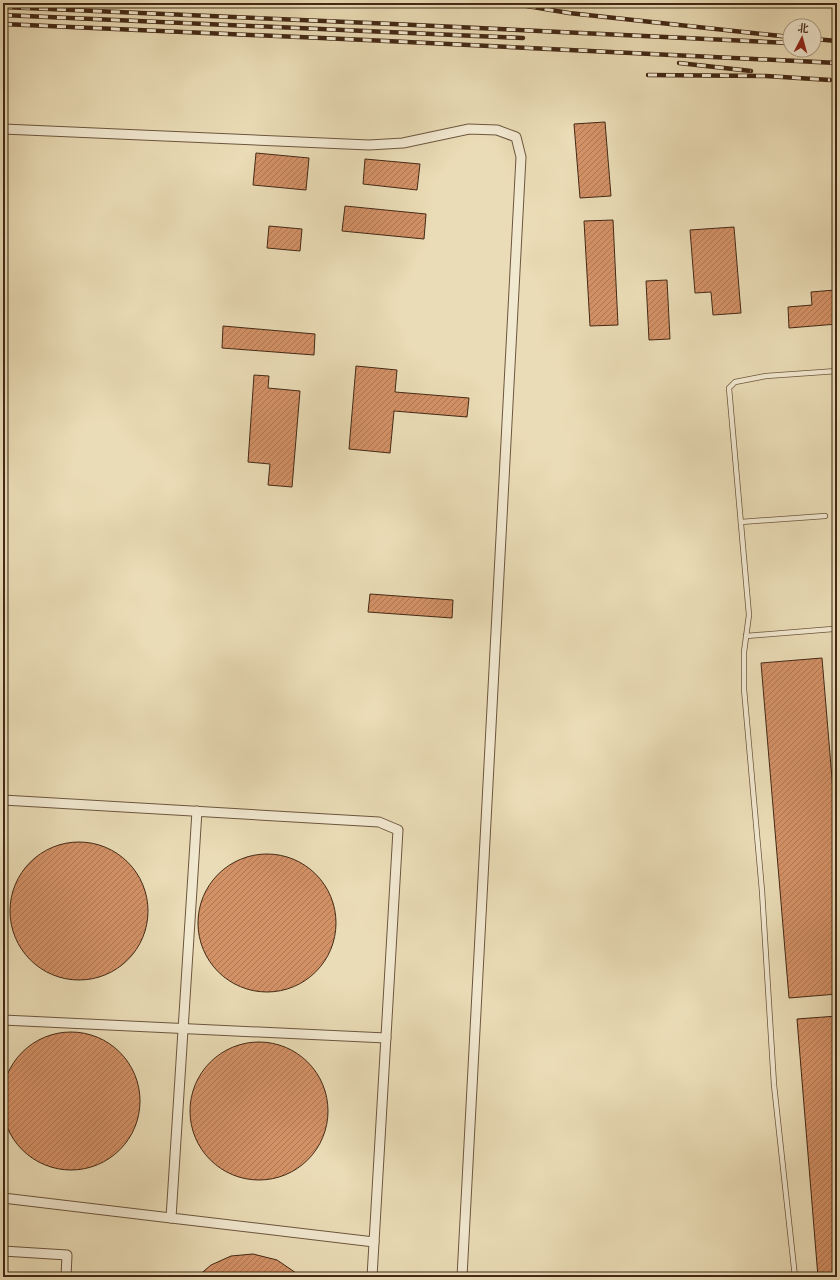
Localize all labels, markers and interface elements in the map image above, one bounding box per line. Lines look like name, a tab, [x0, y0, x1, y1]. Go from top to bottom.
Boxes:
north arrow	[782, 18, 822, 58]
text: 北	[797, 22, 809, 37]

